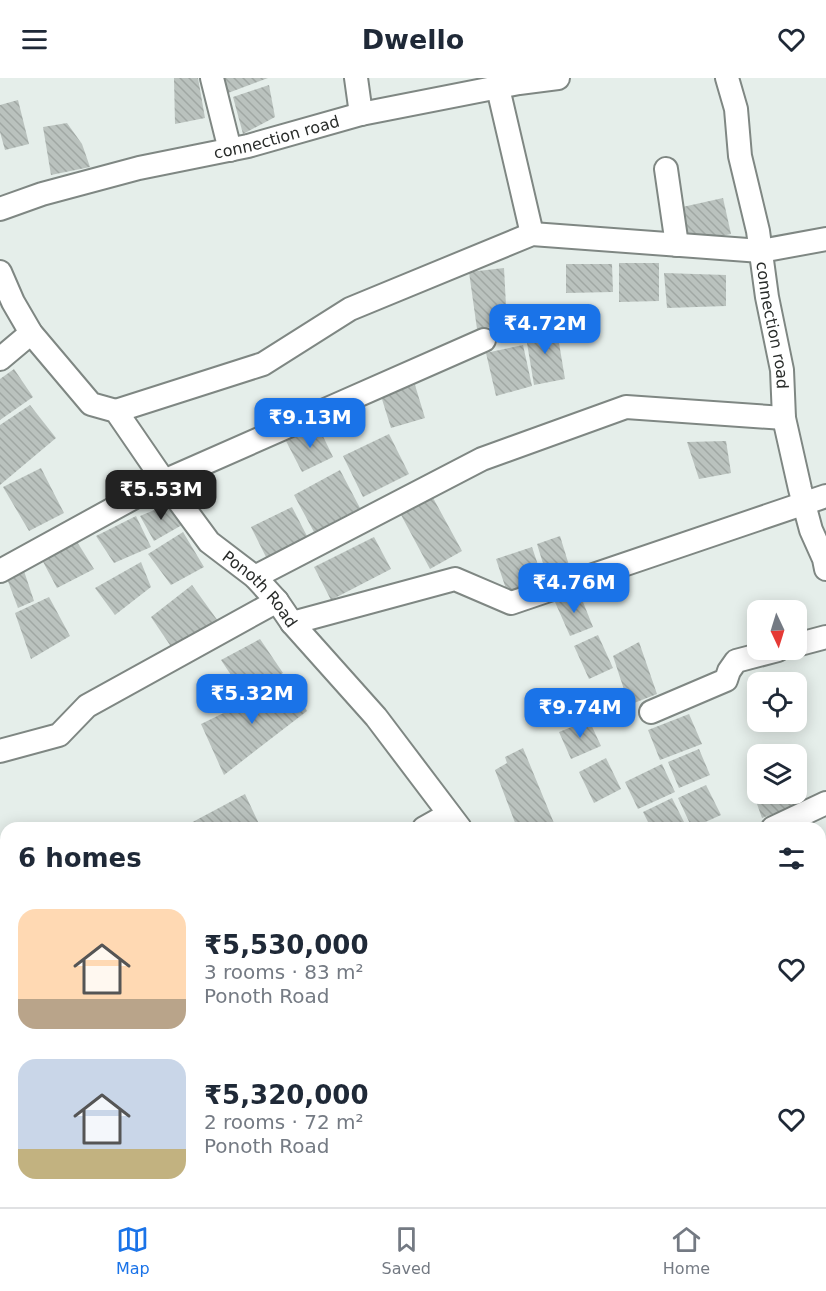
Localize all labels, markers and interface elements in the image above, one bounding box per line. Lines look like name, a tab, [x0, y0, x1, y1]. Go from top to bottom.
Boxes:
icon: menu	[18, 23, 51, 56]
icon: heart	[775, 23, 808, 56]
text: Dwello	[362, 24, 464, 55]
street label: connection road	[212, 111, 341, 162]
street label: connection road	[753, 260, 792, 389]
pin: ₹4.72M	[496, 304, 594, 355]
text: ₹4.72M	[503, 311, 587, 335]
pin: ₹9.13M	[261, 398, 359, 449]
text: ₹9.13M	[268, 405, 352, 429]
pin: ₹5.53M	[112, 470, 210, 521]
text: ₹5.53M	[119, 477, 203, 501]
street label: Ponoth Road	[219, 546, 302, 631]
pin: ₹4.76M	[525, 563, 623, 614]
text: ₹4.76M	[532, 570, 616, 594]
north arrow	[747, 600, 807, 660]
map controls	[747, 600, 807, 804]
button: locate	[747, 672, 807, 732]
pin: ₹5.32M	[203, 674, 301, 725]
text: ₹5.32M	[210, 681, 294, 705]
pin: ₹9.74M	[531, 688, 629, 739]
text: ₹9.74M	[538, 695, 622, 719]
button: layers	[747, 744, 807, 804]
icon: filters	[775, 842, 808, 875]
text: 6 homes	[18, 843, 142, 873]
text: ₹5,530,000	[204, 930, 368, 960]
icon: home	[66, 933, 138, 1005]
icon: heart	[775, 953, 808, 986]
text: 3 rooms · 83 m²	[204, 960, 364, 984]
text: Ponoth Road	[204, 984, 330, 1008]
text: ₹5,320,000	[204, 1080, 368, 1110]
icon: home	[66, 1083, 138, 1155]
icon: heart	[775, 1103, 808, 1136]
text: 2 rooms · 72 m²	[204, 1110, 364, 1134]
text: Ponoth Road	[204, 1134, 330, 1158]
tab: Map	[116, 1223, 150, 1278]
tab: Saved	[382, 1223, 431, 1278]
tab: Home	[663, 1223, 710, 1278]

